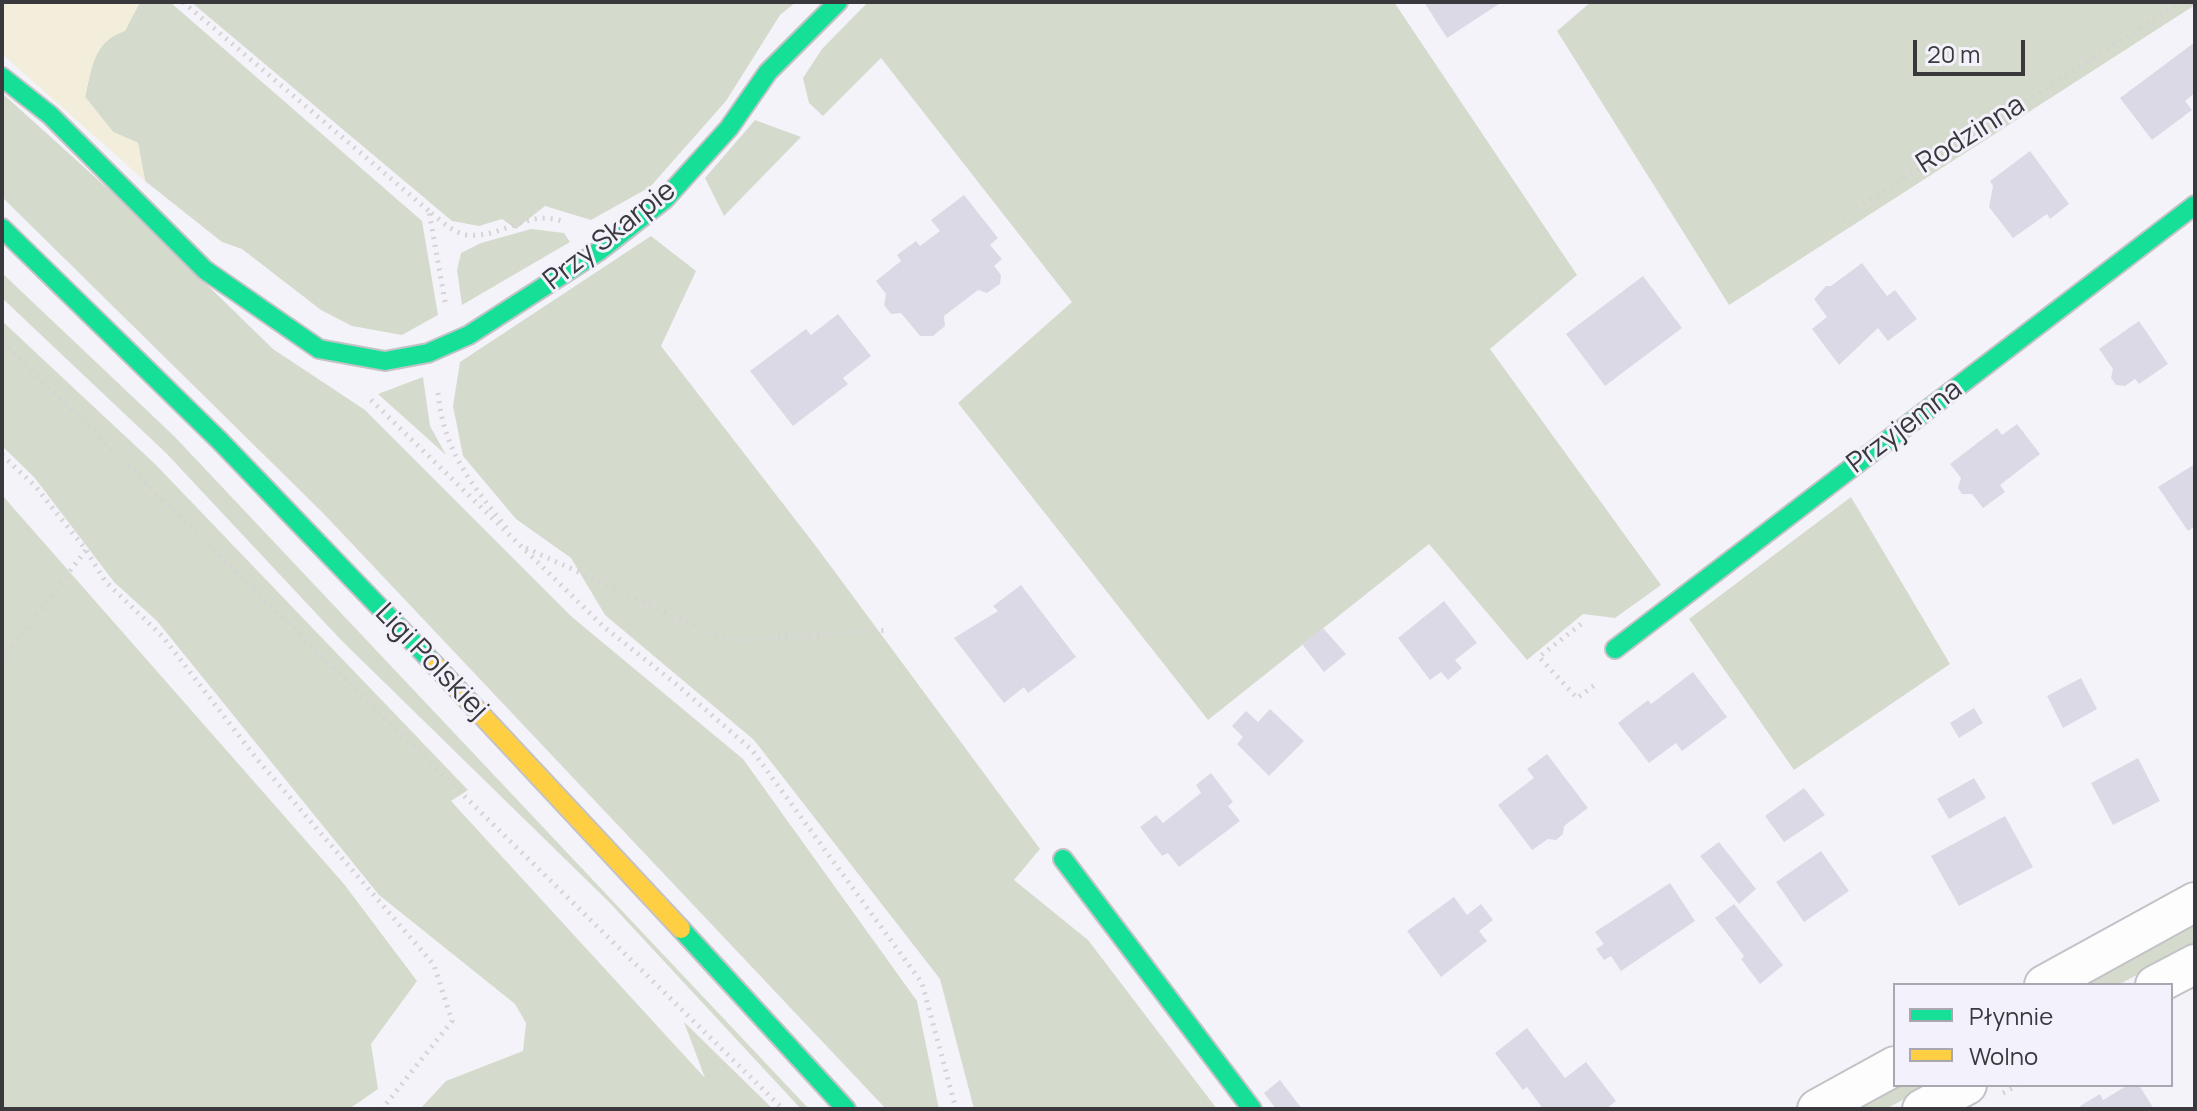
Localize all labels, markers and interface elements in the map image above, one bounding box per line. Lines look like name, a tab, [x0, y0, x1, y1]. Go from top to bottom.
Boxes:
scale bar	[1917, 24, 2029, 74]
text: 20 m	[1927, 37, 1980, 70]
street label: Rodzinna	[1911, 89, 2031, 181]
street label: Przy Skarpie	[537, 174, 683, 298]
street label: Przyjemna	[1841, 373, 1969, 481]
street label: Ligi Polskiej	[368, 597, 494, 727]
legend	[1893, 983, 2173, 1087]
text: Płynnie	[1969, 999, 2053, 1032]
text: Wolno	[1969, 1039, 2038, 1072]

